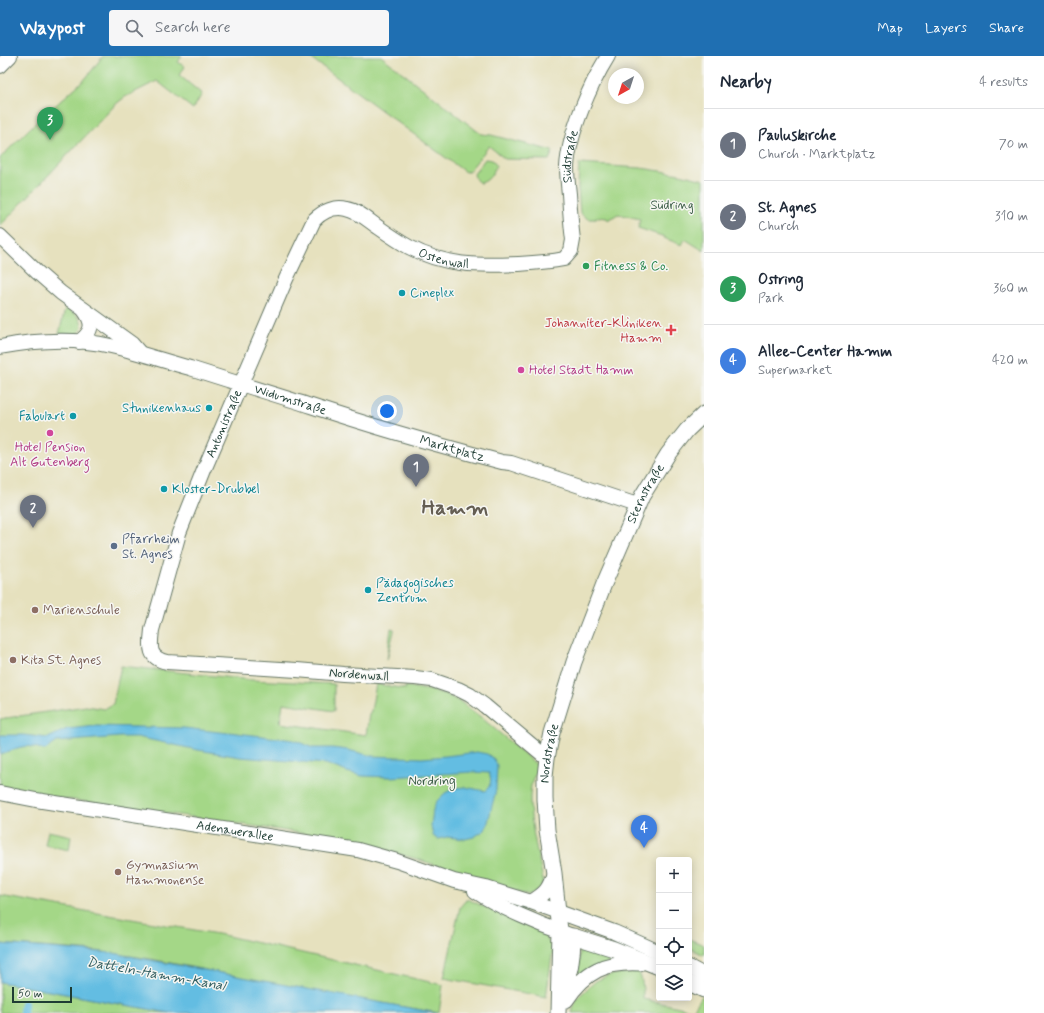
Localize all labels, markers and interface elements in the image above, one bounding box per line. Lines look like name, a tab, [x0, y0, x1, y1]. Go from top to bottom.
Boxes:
search box	[109, 10, 389, 46]
text: Waypost	[20, 16, 85, 41]
icon: search	[123, 17, 145, 39]
text: Search here	[155, 18, 231, 38]
text: Map	[877, 19, 903, 37]
text: Layers	[925, 19, 967, 37]
text: Share	[989, 19, 1024, 37]
north arrow	[608, 68, 644, 104]
text: Nearby	[720, 71, 772, 93]
text: 4 results	[979, 74, 1028, 91]
pin: 3	[37, 107, 63, 140]
text: Pauluskirche	[758, 126, 836, 146]
street label: Südstraße	[558, 128, 582, 184]
text: 1	[730, 136, 736, 153]
text: 70 m	[999, 136, 1028, 153]
text: Church · Marktplatz	[758, 146, 876, 163]
park label: Südring	[650, 197, 694, 214]
text: St. Agnes	[758, 198, 817, 218]
text: 2	[730, 208, 736, 225]
text: 310 m	[995, 208, 1028, 225]
text: Church	[758, 218, 799, 235]
street label: Ostenwall	[416, 244, 470, 273]
place label: Fitness & Co.	[594, 258, 668, 275]
marker: Fitness & Co.	[581, 261, 591, 271]
text: Ostring	[758, 270, 803, 290]
text: 3	[730, 280, 736, 297]
text: 360 m	[993, 280, 1028, 297]
place label: Cineplex	[410, 285, 455, 302]
marker: Cineplex	[397, 288, 407, 298]
text: Park	[758, 290, 784, 307]
place label: Johanniter-Kliniken Hamm	[545, 315, 662, 347]
marker: Johanniter-Kliniken Hamm	[665, 324, 677, 336]
text: Allee-Center Hamm	[758, 342, 892, 362]
text: 4	[729, 352, 737, 369]
text: 420 m	[992, 352, 1028, 369]
place label: Hotel Stadt Hamm	[529, 362, 634, 379]
text: Supermarket	[758, 362, 832, 379]
marker: Hotel Stadt Hamm	[516, 365, 526, 375]
street label: Widumstraße	[252, 380, 329, 419]
street label: Antonistraße	[202, 387, 246, 460]
place label: Stunikenhaus	[122, 400, 201, 417]
your location	[377, 401, 397, 421]
marker: Stunikenhaus	[204, 403, 214, 413]
place label: Fabulart	[19, 408, 65, 425]
marker: Fabulart	[68, 411, 78, 421]
marker: Hotel Pension Alt Gutenberg	[45, 428, 55, 438]
street label: Marktplatz	[418, 431, 486, 465]
place label: Hotel Pension Alt Gutenberg	[10, 439, 90, 473]
pin: 1	[403, 454, 429, 487]
street label: Sternstraße	[623, 461, 668, 526]
place label: Kloster-Drubbel	[172, 481, 260, 498]
marker: Kloster-Drubbel	[159, 484, 169, 494]
district label: Hamm	[422, 494, 489, 522]
pin: 2	[20, 495, 46, 528]
place label: Pfarrheim St. Agnes	[122, 531, 180, 563]
marker: Pfarrheim St. Agnes	[109, 541, 119, 551]
place label: Pädagogisches Zentrum	[376, 575, 454, 607]
marker: Pädagogisches Zentrum	[363, 585, 373, 595]
place label: Marienschule	[43, 602, 120, 619]
marker: Marienschule	[30, 605, 40, 615]
place label: Kita St. Agnes	[21, 652, 101, 669]
marker: Kita St. Agnes	[8, 655, 18, 665]
street label: Nordenwall	[328, 664, 390, 686]
street label: Nordstraße	[537, 721, 563, 783]
park label: Nordring	[408, 773, 456, 791]
pin: 4	[631, 815, 657, 848]
street label: Adenauerallee	[195, 817, 275, 845]
place label: Gymnasium Hammonense	[126, 857, 204, 889]
map controls	[656, 857, 692, 1001]
button: +	[656, 857, 692, 893]
marker: Gymnasium Hammonense	[113, 867, 123, 877]
button: −	[656, 893, 692, 929]
button: locate	[656, 929, 692, 965]
water label: Datteln-Hamm-Kanal	[85, 953, 229, 995]
button: layers	[656, 965, 692, 1001]
scale bar	[12, 985, 72, 1004]
text: 50 m	[18, 987, 43, 1001]

